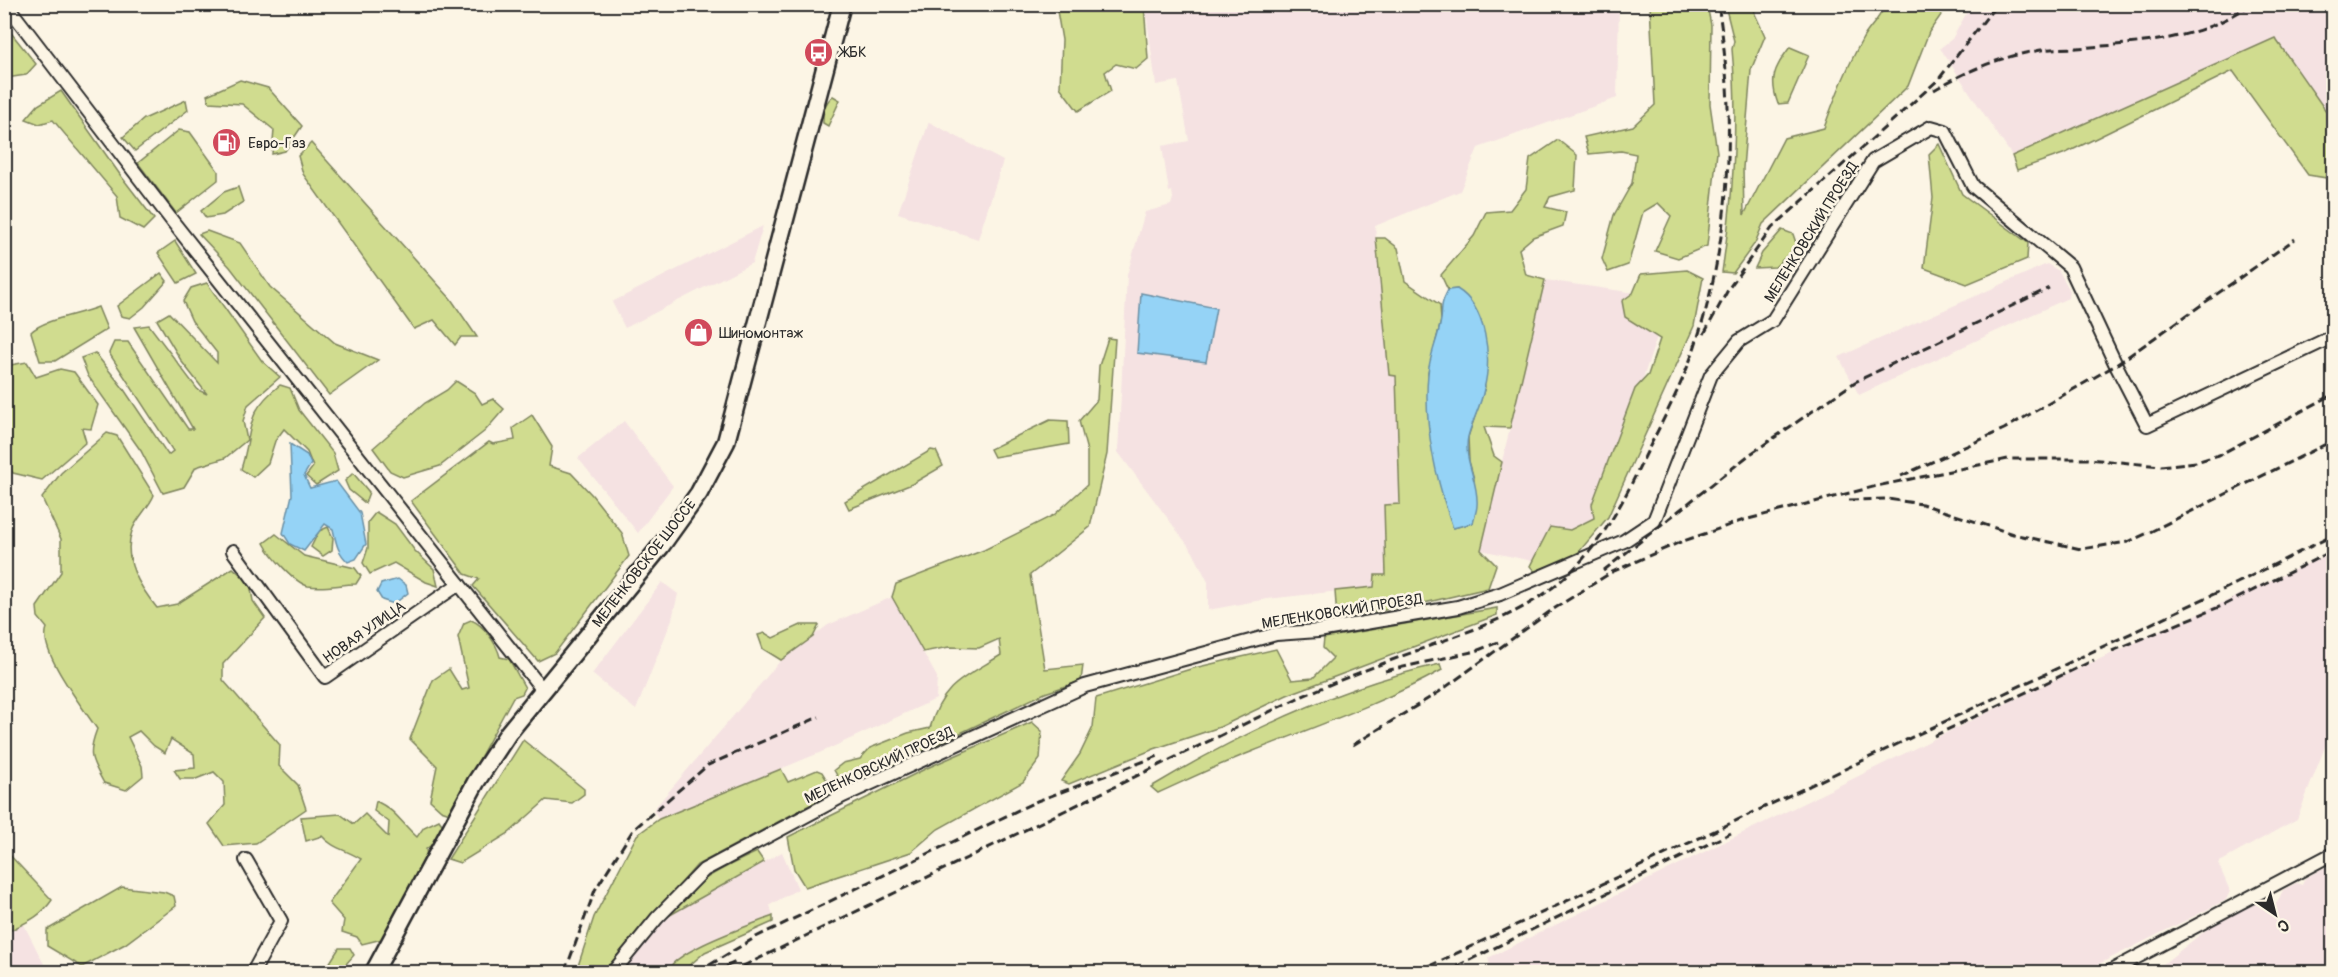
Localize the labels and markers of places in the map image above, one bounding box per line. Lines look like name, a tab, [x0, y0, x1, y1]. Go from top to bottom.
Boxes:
bus stop icon: ЖБК	[803, 36, 835, 68]
place label: ЖБК	[838, 43, 867, 62]
fuel station icon: Евро-Газ	[211, 127, 243, 159]
place label: Евро-Газ	[248, 134, 306, 153]
shop icon: Шиномонтаж	[682, 317, 714, 349]
place label: Шиномонтаж	[719, 324, 803, 343]

